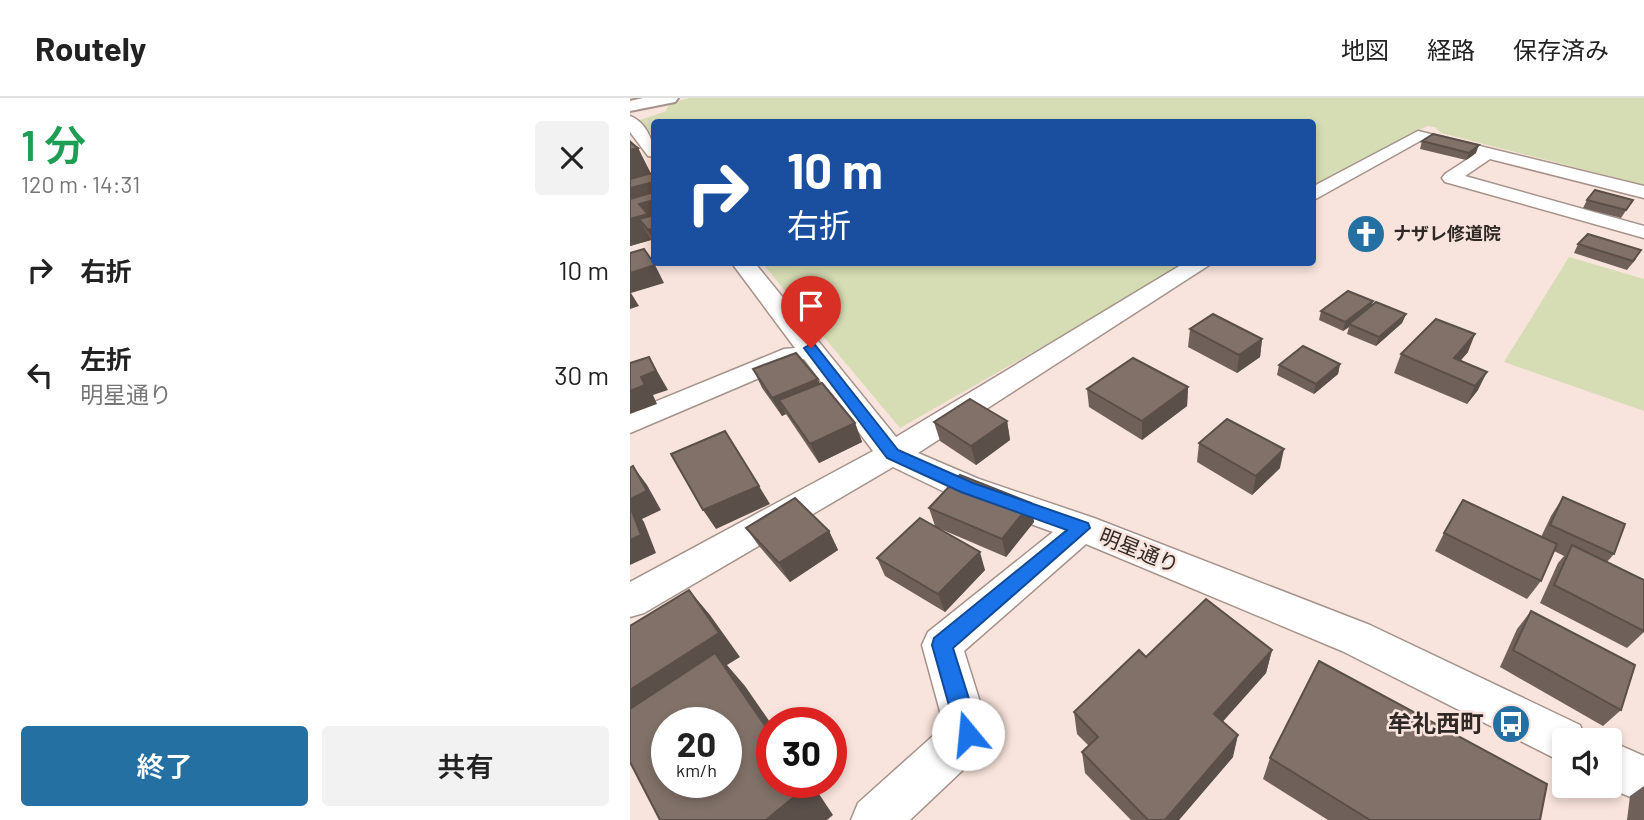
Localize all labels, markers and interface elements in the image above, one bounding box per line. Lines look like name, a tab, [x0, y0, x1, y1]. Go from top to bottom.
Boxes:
text: Routely	[35, 28, 146, 68]
text: 地図	[1341, 35, 1389, 64]
text: 経路	[1427, 35, 1475, 64]
text: 保存済み	[1513, 35, 1609, 64]
text: 1 分	[21, 119, 86, 169]
button: close	[535, 121, 609, 195]
text: 10 m	[787, 140, 883, 199]
icon: right	[672, 147, 763, 238]
text: 120 m · 14:31	[21, 170, 140, 198]
text: 右折	[787, 205, 851, 243]
church icon: ナザレ修道院	[1345, 213, 1387, 255]
place label: ナザレ修道院	[1393, 222, 1501, 244]
icon: right	[21, 251, 59, 289]
text: 10 m	[559, 254, 609, 285]
text: 右折	[80, 255, 132, 286]
pin	[781, 276, 841, 348]
icon: arrive	[792, 287, 830, 325]
text: 左折	[80, 343, 132, 374]
icon: left	[21, 356, 59, 394]
text: 30 m	[554, 359, 609, 390]
text: 明星通り	[80, 380, 172, 408]
street label: 明星通り	[1096, 522, 1183, 577]
position arrow	[931, 697, 1005, 771]
bus stop icon: 牟礼西町	[1490, 703, 1532, 745]
speed limit sign: 30	[756, 707, 847, 798]
place label: 牟礼西町	[1388, 708, 1484, 737]
text: 20	[677, 722, 716, 764]
button: 終了	[21, 726, 308, 806]
button: 共有	[322, 726, 609, 806]
map controls	[1552, 728, 1622, 798]
button: sound	[1552, 728, 1622, 798]
text: km/h	[676, 759, 717, 781]

